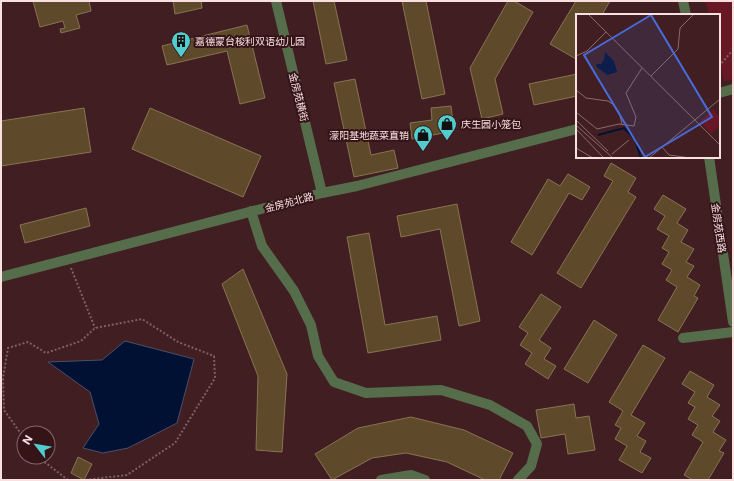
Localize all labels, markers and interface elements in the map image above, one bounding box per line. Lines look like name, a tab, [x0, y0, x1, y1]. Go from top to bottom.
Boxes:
inset map	[576, 14, 720, 158]
building icon: 嘉德蒙台梭利双语幼儿园	[170, 30, 192, 58]
place label: 嘉德蒙台梭利双语幼儿园	[195, 35, 305, 47]
street label: 金房苑横街	[287, 71, 311, 123]
shop icon: 庆生园小笼包	[436, 113, 458, 141]
place label: 庆生园小笼包	[461, 118, 521, 130]
shop icon: 濛阳基地蔬菜直销	[412, 124, 434, 152]
place label: 濛阳基地蔬菜直销	[329, 129, 409, 141]
street label: 金房苑北路	[263, 190, 315, 214]
street label: 金房苑西路	[710, 202, 728, 254]
north arrow	[16, 425, 56, 465]
text: N	[19, 433, 36, 447]

